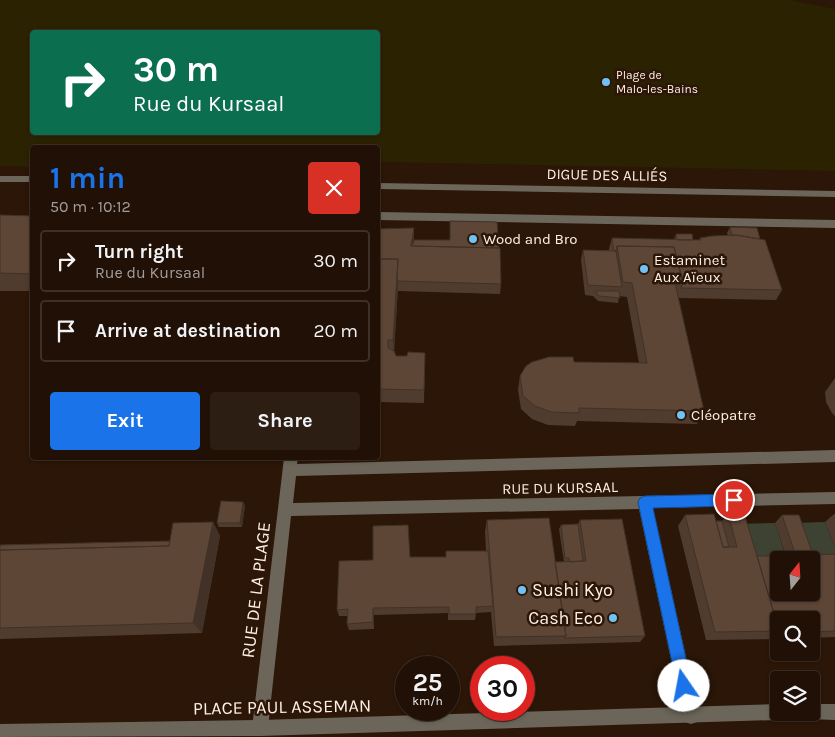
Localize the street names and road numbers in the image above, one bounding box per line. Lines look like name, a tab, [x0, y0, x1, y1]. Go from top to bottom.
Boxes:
street label: DIGUE DES ALLIÉS	[546, 165, 668, 185]
street label: RUE DU KURSAAL	[502, 478, 618, 498]
street label: RUE DE LA PLAGE	[237, 521, 275, 659]
street label: PLACE PAUL ASSEMAN	[193, 694, 371, 720]

